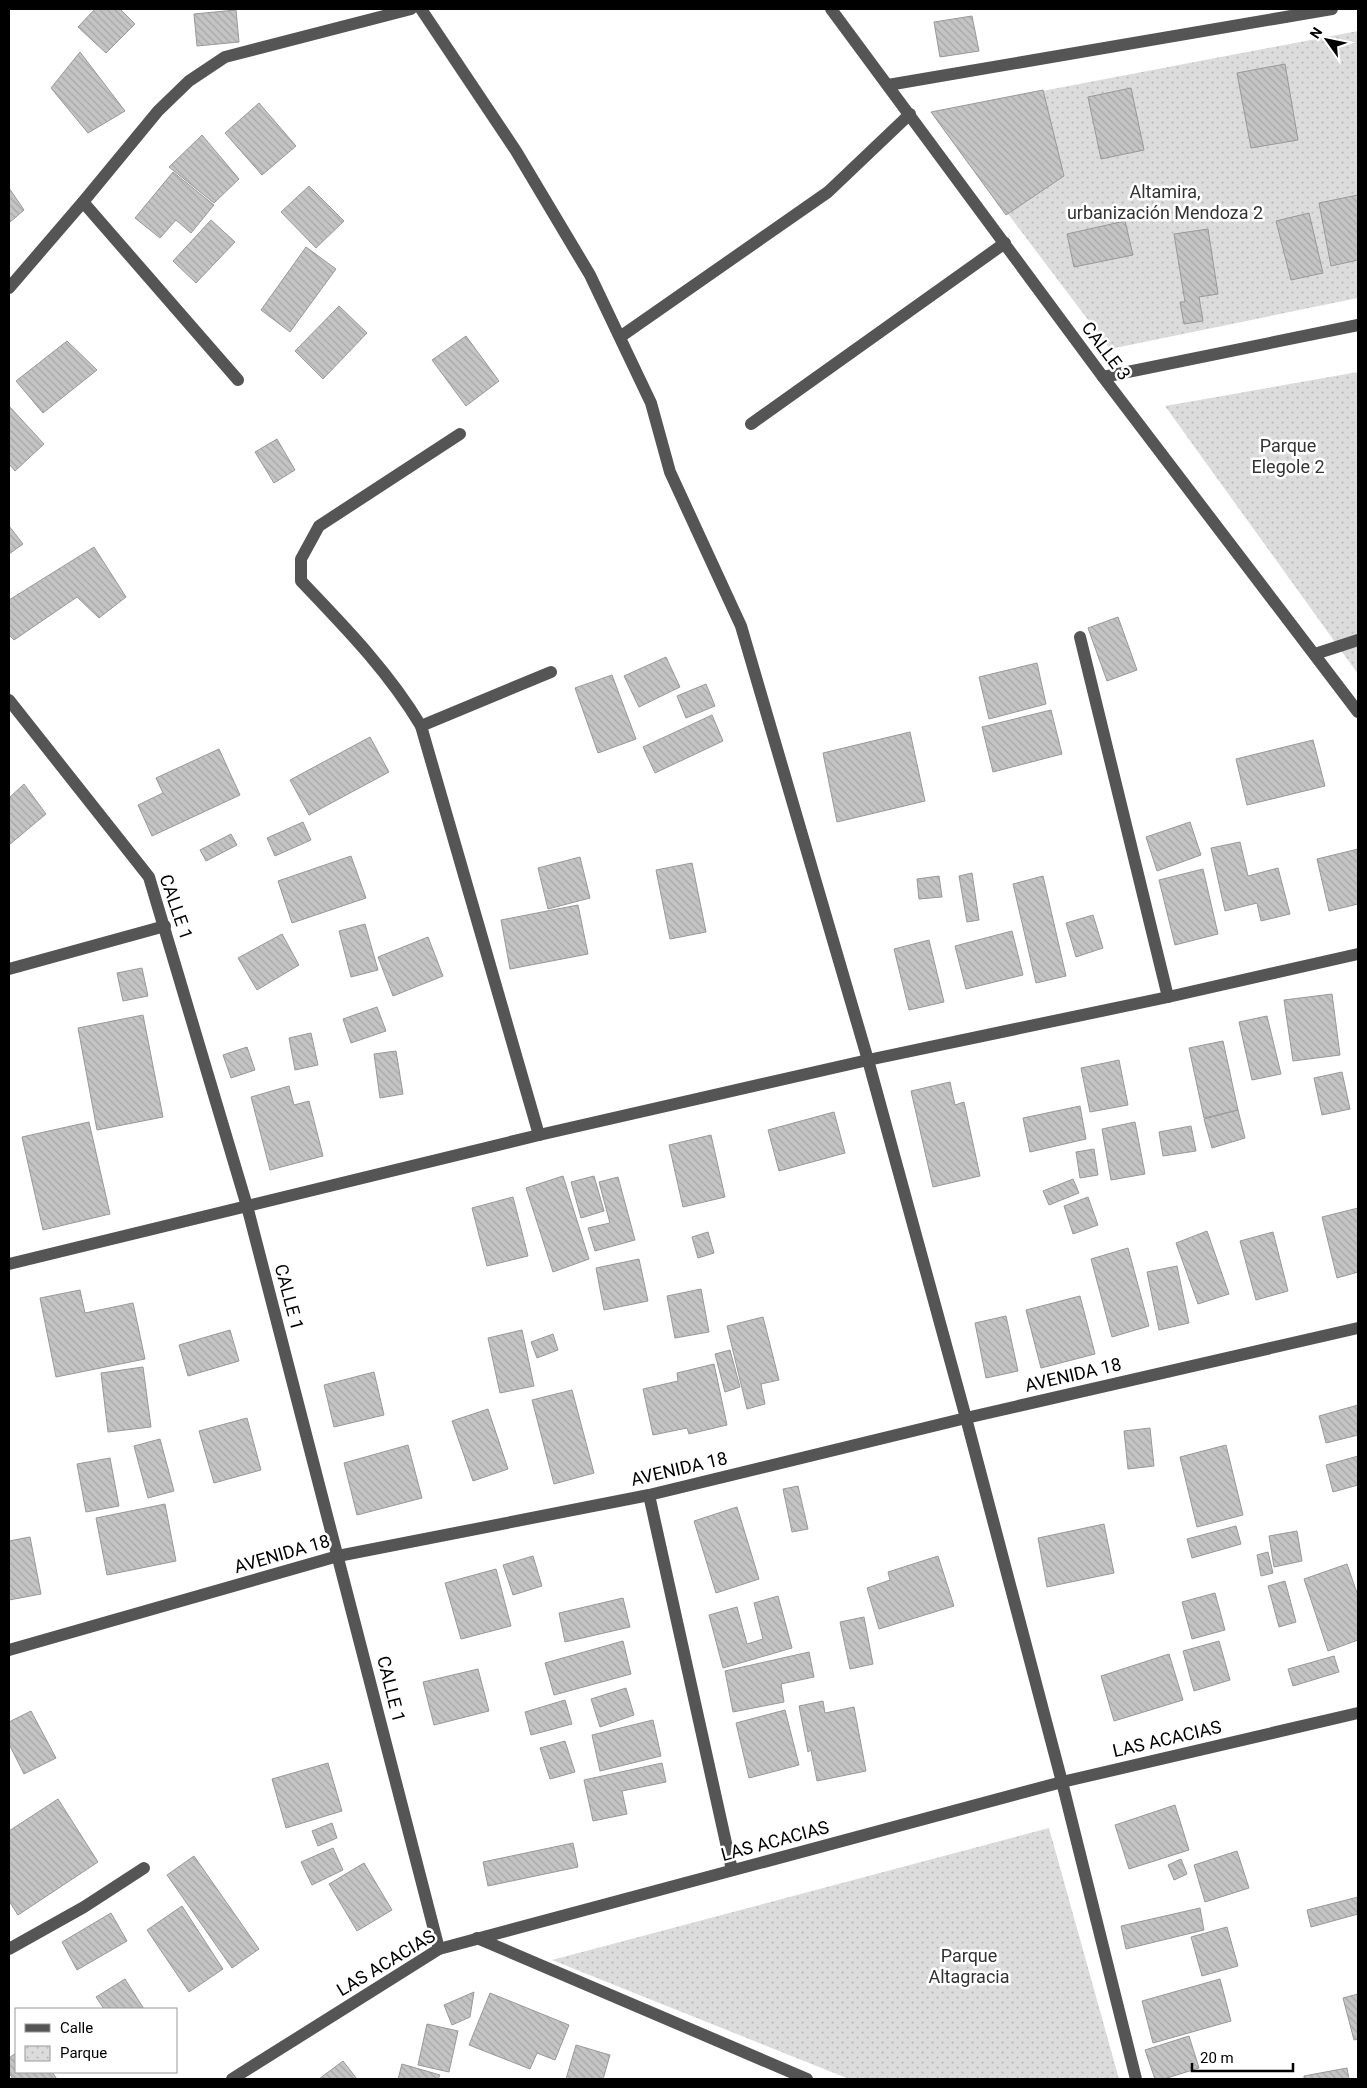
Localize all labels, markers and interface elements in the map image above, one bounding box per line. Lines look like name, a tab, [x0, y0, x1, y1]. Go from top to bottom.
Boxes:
north arrow	[1302, 15, 1352, 65]
text: N	[1307, 24, 1326, 41]
park label: Altamira, urbanización Mendoza 2	[1067, 181, 1263, 223]
street label: CALLE 3	[1078, 317, 1135, 384]
park label: Parque Elegole 2	[1251, 435, 1325, 477]
street label: CALLE 1	[156, 871, 197, 942]
street label: CALLE 1	[271, 1261, 308, 1332]
street label: AVENIDA 18	[1023, 1353, 1123, 1396]
street label: AVENIDA 18	[629, 1447, 729, 1490]
street label: AVENIDA 18	[232, 1530, 332, 1577]
street label: CALLE 1	[373, 1654, 410, 1724]
street label: LAS ACACIAS	[1110, 1716, 1224, 1761]
street label: LAS ACACIAS	[719, 1816, 831, 1865]
street label: LAS ACACIAS	[333, 1925, 439, 2000]
park label: Parque Altagracia	[928, 1945, 1010, 1987]
legend	[15, 2008, 178, 2073]
text: Calle	[60, 2019, 93, 2037]
scale bar	[1192, 2040, 1293, 2072]
text: Parque	[60, 2044, 107, 2062]
text: 20 m	[1200, 2049, 1234, 2067]

